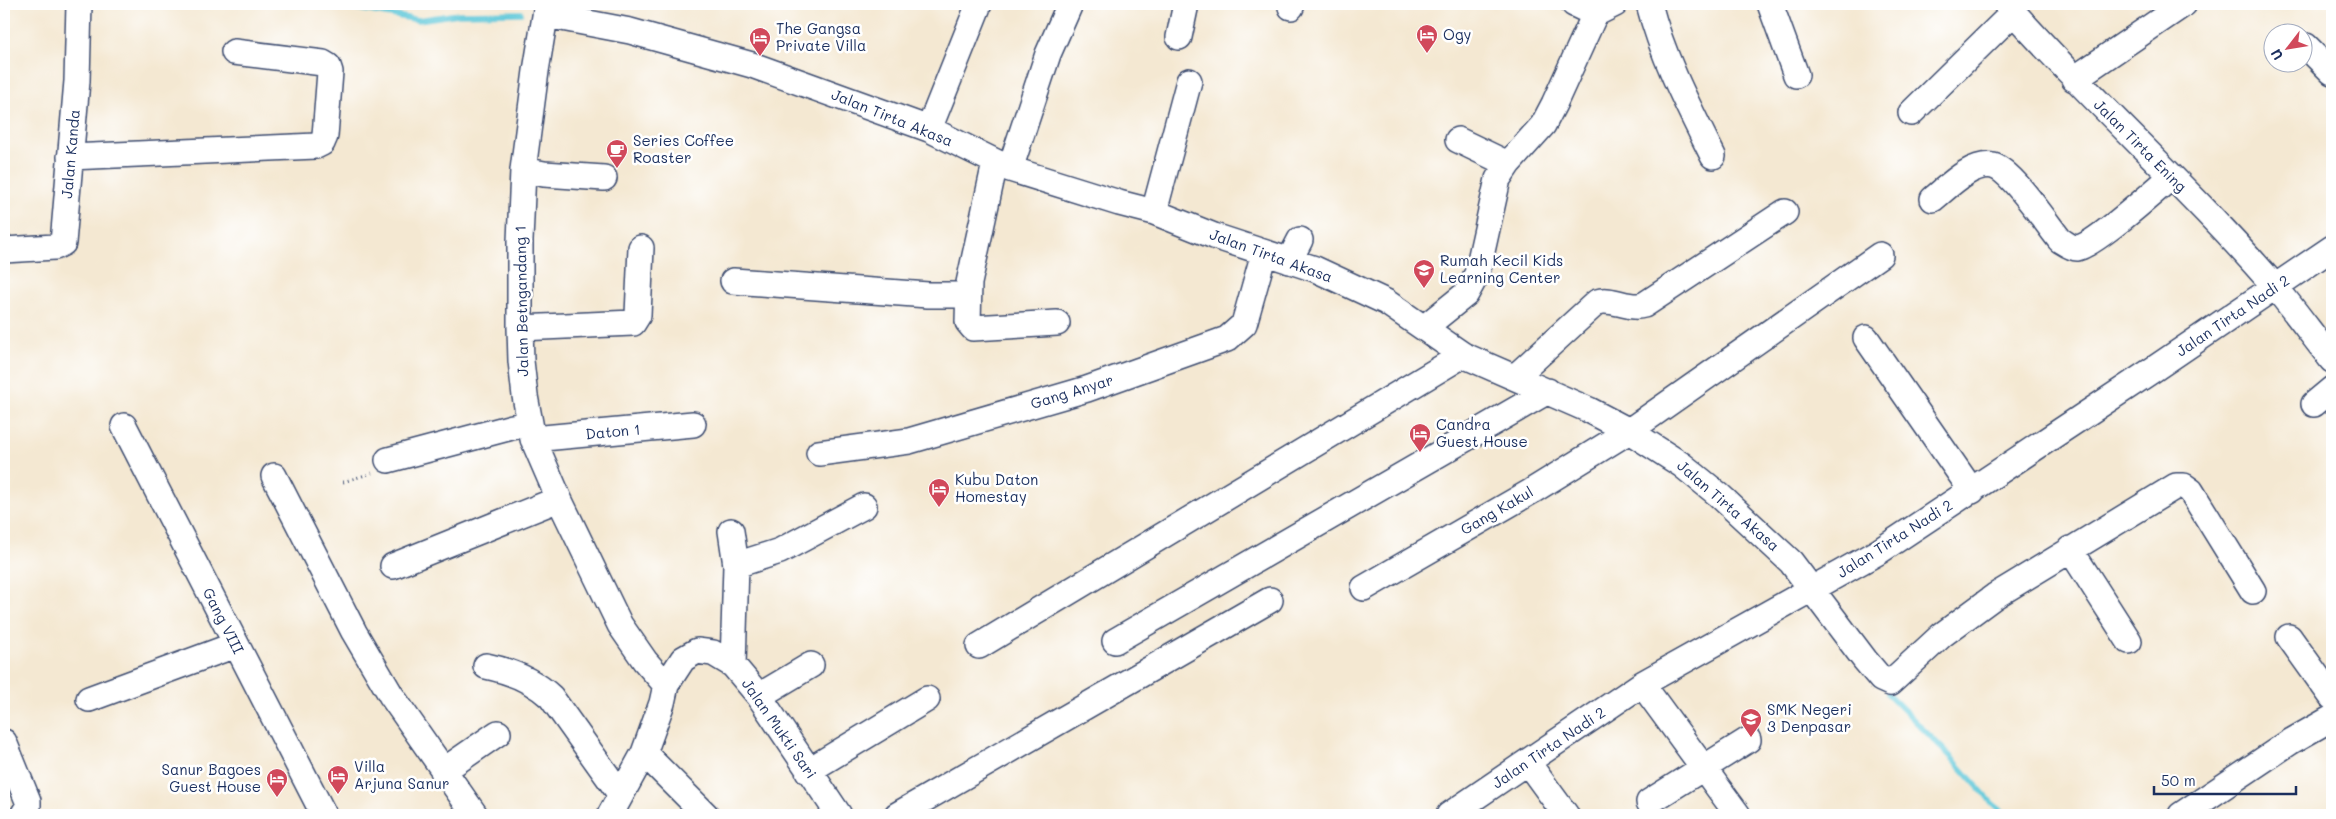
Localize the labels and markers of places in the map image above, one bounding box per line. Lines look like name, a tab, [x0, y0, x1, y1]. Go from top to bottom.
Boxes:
place label: The Gangsa Private Villa	[776, 18, 866, 55]
hotel icon: Ogy	[1415, 23, 1439, 54]
place label: Ogy	[1443, 24, 1472, 44]
hotel icon: The Gangsa Private Villa	[748, 26, 772, 57]
place label: Series Coffee Roaster	[633, 130, 734, 167]
cafe icon: Series Coffee Roaster	[605, 138, 629, 169]
place label: Rumah Kecil Kids Learning Center	[1440, 250, 1563, 287]
school or university icon: Rumah Kecil Kids Learning Center	[1412, 258, 1436, 289]
place label: Candra Guest House	[1436, 414, 1528, 451]
hotel icon: Candra Guest House	[1408, 422, 1432, 453]
place label: Kubu Daton Homestay	[955, 469, 1038, 506]
hotel icon: Kubu Daton Homestay	[927, 477, 951, 508]
place label: SMK Negeri 3 Denpasar	[1767, 699, 1852, 736]
school or university icon: SMK Negeri 3 Denpasar	[1739, 707, 1763, 738]
place label: Villa Arjuna Sanur	[354, 756, 449, 793]
place label: Sanur Bagoes Guest House	[162, 759, 261, 796]
hotel icon: Villa Arjuna Sanur	[326, 764, 350, 795]
hotel icon: Sanur Bagoes Guest House	[265, 767, 289, 798]

